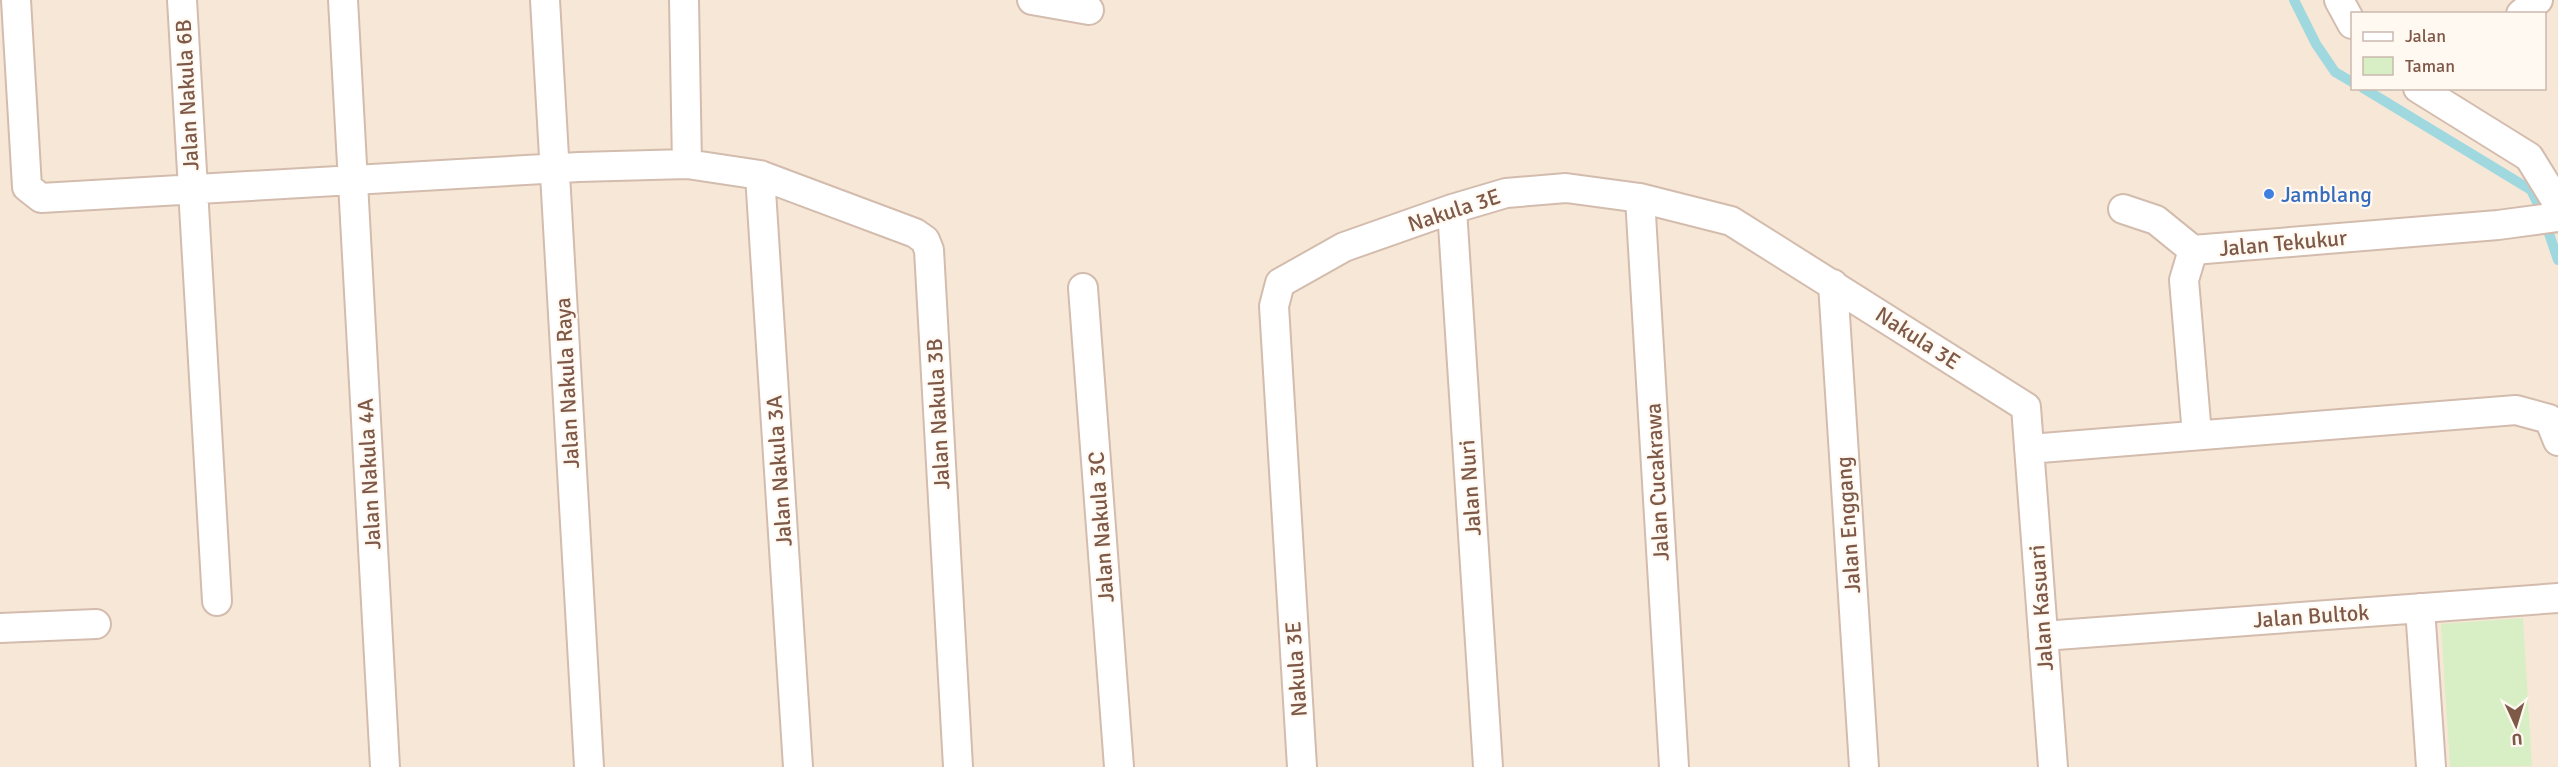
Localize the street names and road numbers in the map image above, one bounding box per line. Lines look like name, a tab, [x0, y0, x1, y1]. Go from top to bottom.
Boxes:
street label: Jalan Nakula 6B	[170, 19, 204, 171]
street label: Nakula 3E	[1404, 182, 1504, 238]
street label: Jalan Tekukur	[2218, 224, 2348, 262]
street label: Jalan Nakula Raya	[549, 297, 585, 469]
street label: Nakula 3E	[1871, 301, 1965, 375]
street label: Jalan Nakula 3B	[921, 338, 955, 490]
street label: Jalan Nakula 3A	[760, 394, 798, 548]
street label: Jalan Nakula 4A	[352, 397, 386, 550]
street label: Jalan Cucakrawa	[1639, 402, 1675, 562]
street label: Jalan Nuri	[1453, 439, 1487, 537]
street label: Jalan Nakula 3C	[1082, 451, 1120, 603]
street label: Jalan Enggang	[1830, 456, 1866, 594]
street label: Jalan Kasuari	[2023, 544, 2059, 672]
street label: Jalan Bultok	[2252, 598, 2370, 634]
street label: Nakula 3E	[1279, 620, 1313, 718]

